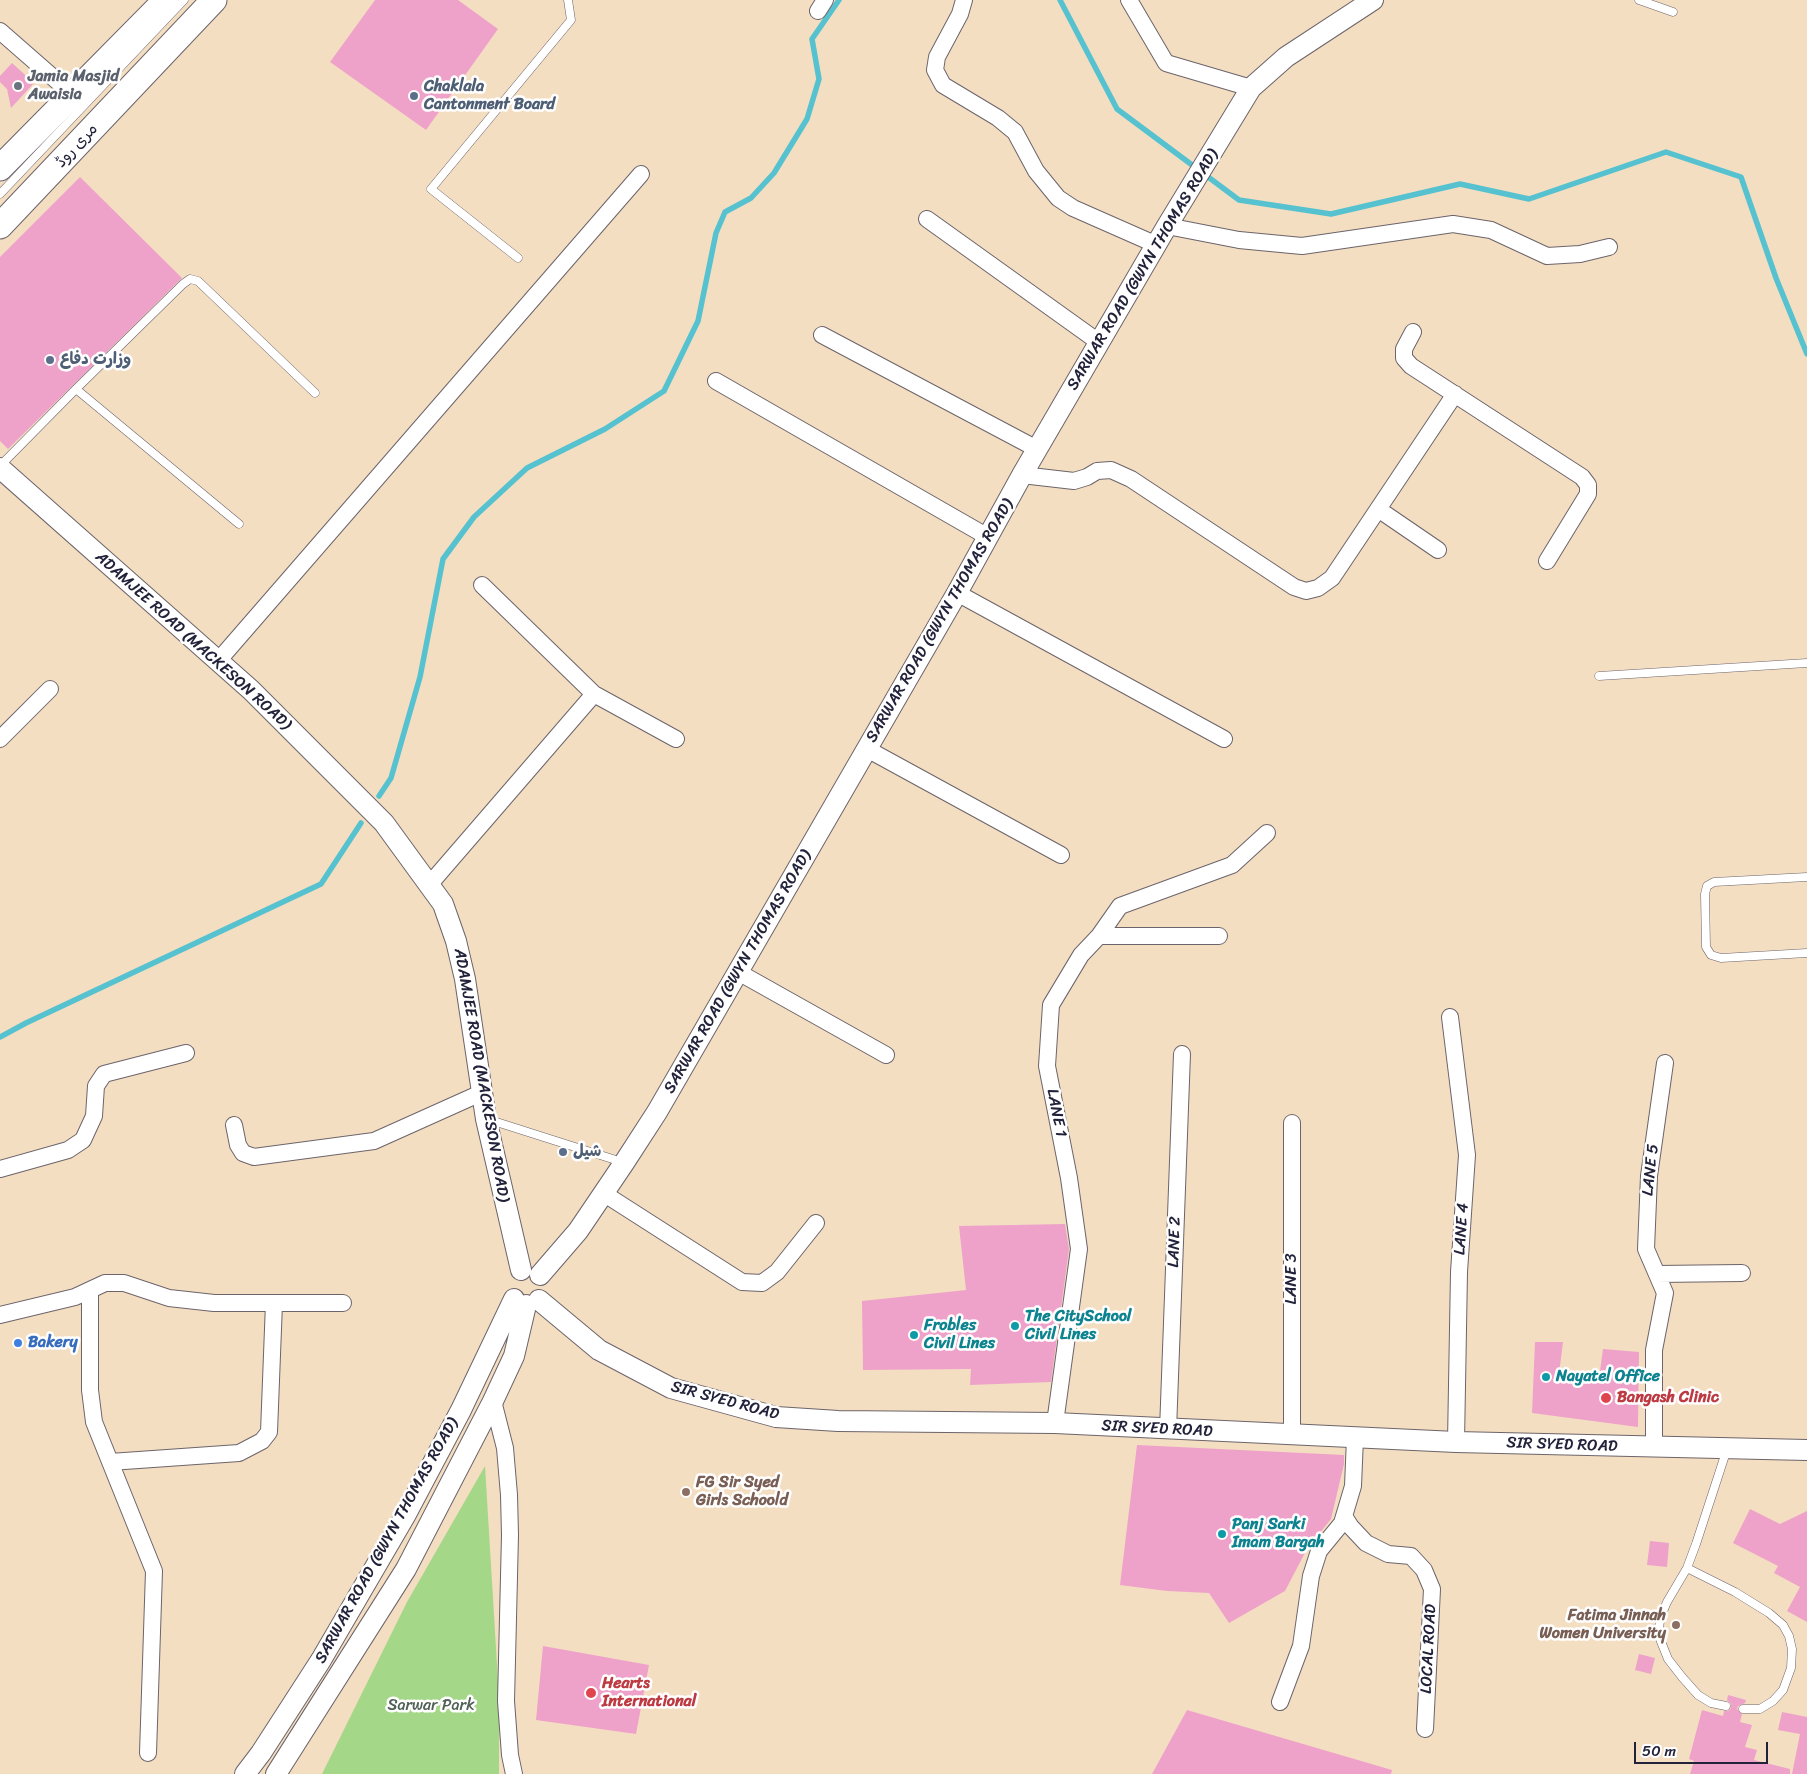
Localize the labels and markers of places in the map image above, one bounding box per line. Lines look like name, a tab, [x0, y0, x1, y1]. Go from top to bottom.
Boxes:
place label: Jamia Masjid Awaisia	[28, 67, 119, 105]
place label: Chaklala Cantonment Board	[424, 77, 555, 115]
marker: Jamia Masjid Awaisia	[12, 80, 24, 92]
marker: Chaklala Cantonment Board	[408, 90, 420, 102]
place label: وزارت دفاع	[60, 350, 131, 370]
marker: وزارت دفاع	[44, 354, 56, 366]
place label: شیل	[573, 1142, 601, 1162]
marker: شیل	[557, 1146, 569, 1158]
place label: The CitySchool Civil Lines	[1025, 1307, 1131, 1345]
place label: Frobles Civil Lines	[924, 1316, 995, 1354]
marker: The CitySchool Civil Lines	[1009, 1320, 1021, 1332]
marker: Frobles Civil Lines	[908, 1329, 920, 1341]
place label: Bakery	[28, 1333, 78, 1353]
marker: Bakery	[12, 1337, 24, 1349]
place label: Nayatel Office	[1556, 1367, 1660, 1387]
marker: Nayatel Office	[1540, 1371, 1552, 1383]
place label: Bangash Clinic	[1617, 1388, 1719, 1408]
marker: Bangash Clinic	[1599, 1391, 1613, 1405]
place label: FG Sir Syed Girls Schoold	[696, 1473, 788, 1511]
marker: FG Sir Syed Girls Schoold	[680, 1486, 692, 1498]
place label: Panj Sarki Imam Bargah	[1232, 1515, 1324, 1553]
marker: Panj Sarki Imam Bargah	[1216, 1528, 1228, 1540]
place label: Fatima Jinnah Women University	[1539, 1606, 1666, 1644]
marker: Fatima Jinnah Women University	[1670, 1619, 1682, 1631]
place label: Hearts International	[602, 1674, 696, 1712]
marker: Hearts International	[584, 1686, 598, 1700]

